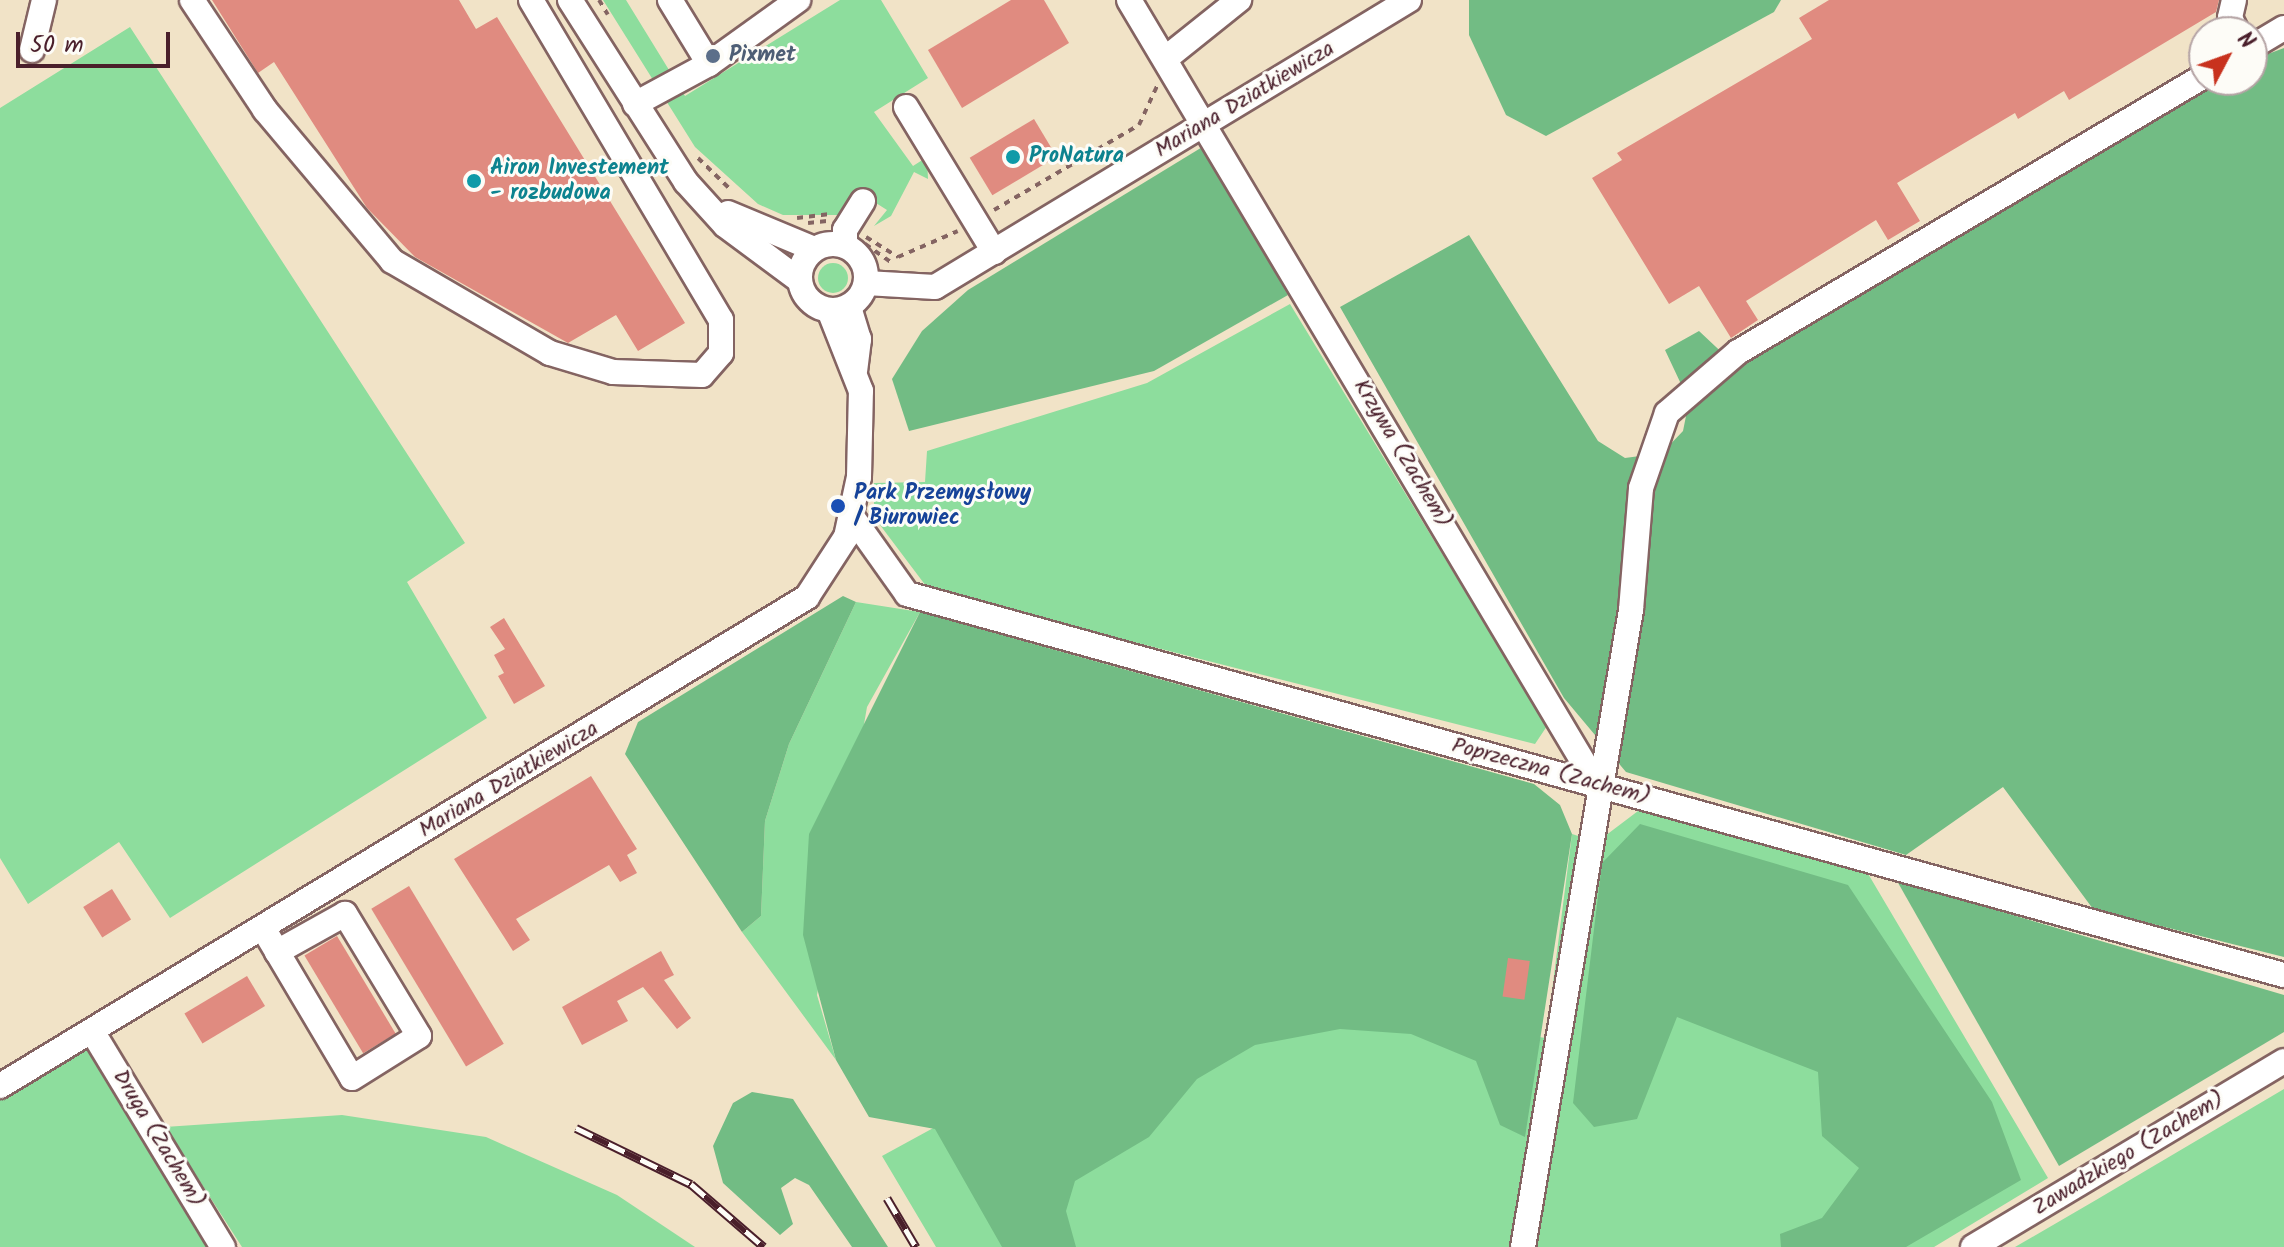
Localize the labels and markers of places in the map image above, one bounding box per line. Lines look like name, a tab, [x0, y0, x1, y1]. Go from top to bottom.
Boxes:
place label: Pixmet	[729, 43, 796, 69]
marker: Pixmet	[704, 47, 722, 65]
place label: ProNatura	[1029, 144, 1124, 170]
marker: ProNatura	[1004, 148, 1022, 166]
place label: Airon Investement - rozbudowa	[490, 155, 669, 206]
marker: Airon Investement - rozbudowa	[465, 172, 483, 190]
place label: Park Przemysłowy / Biurowiec	[854, 480, 1031, 532]
marker: Park Przemysłowy / Biurowiec	[829, 497, 847, 515]

